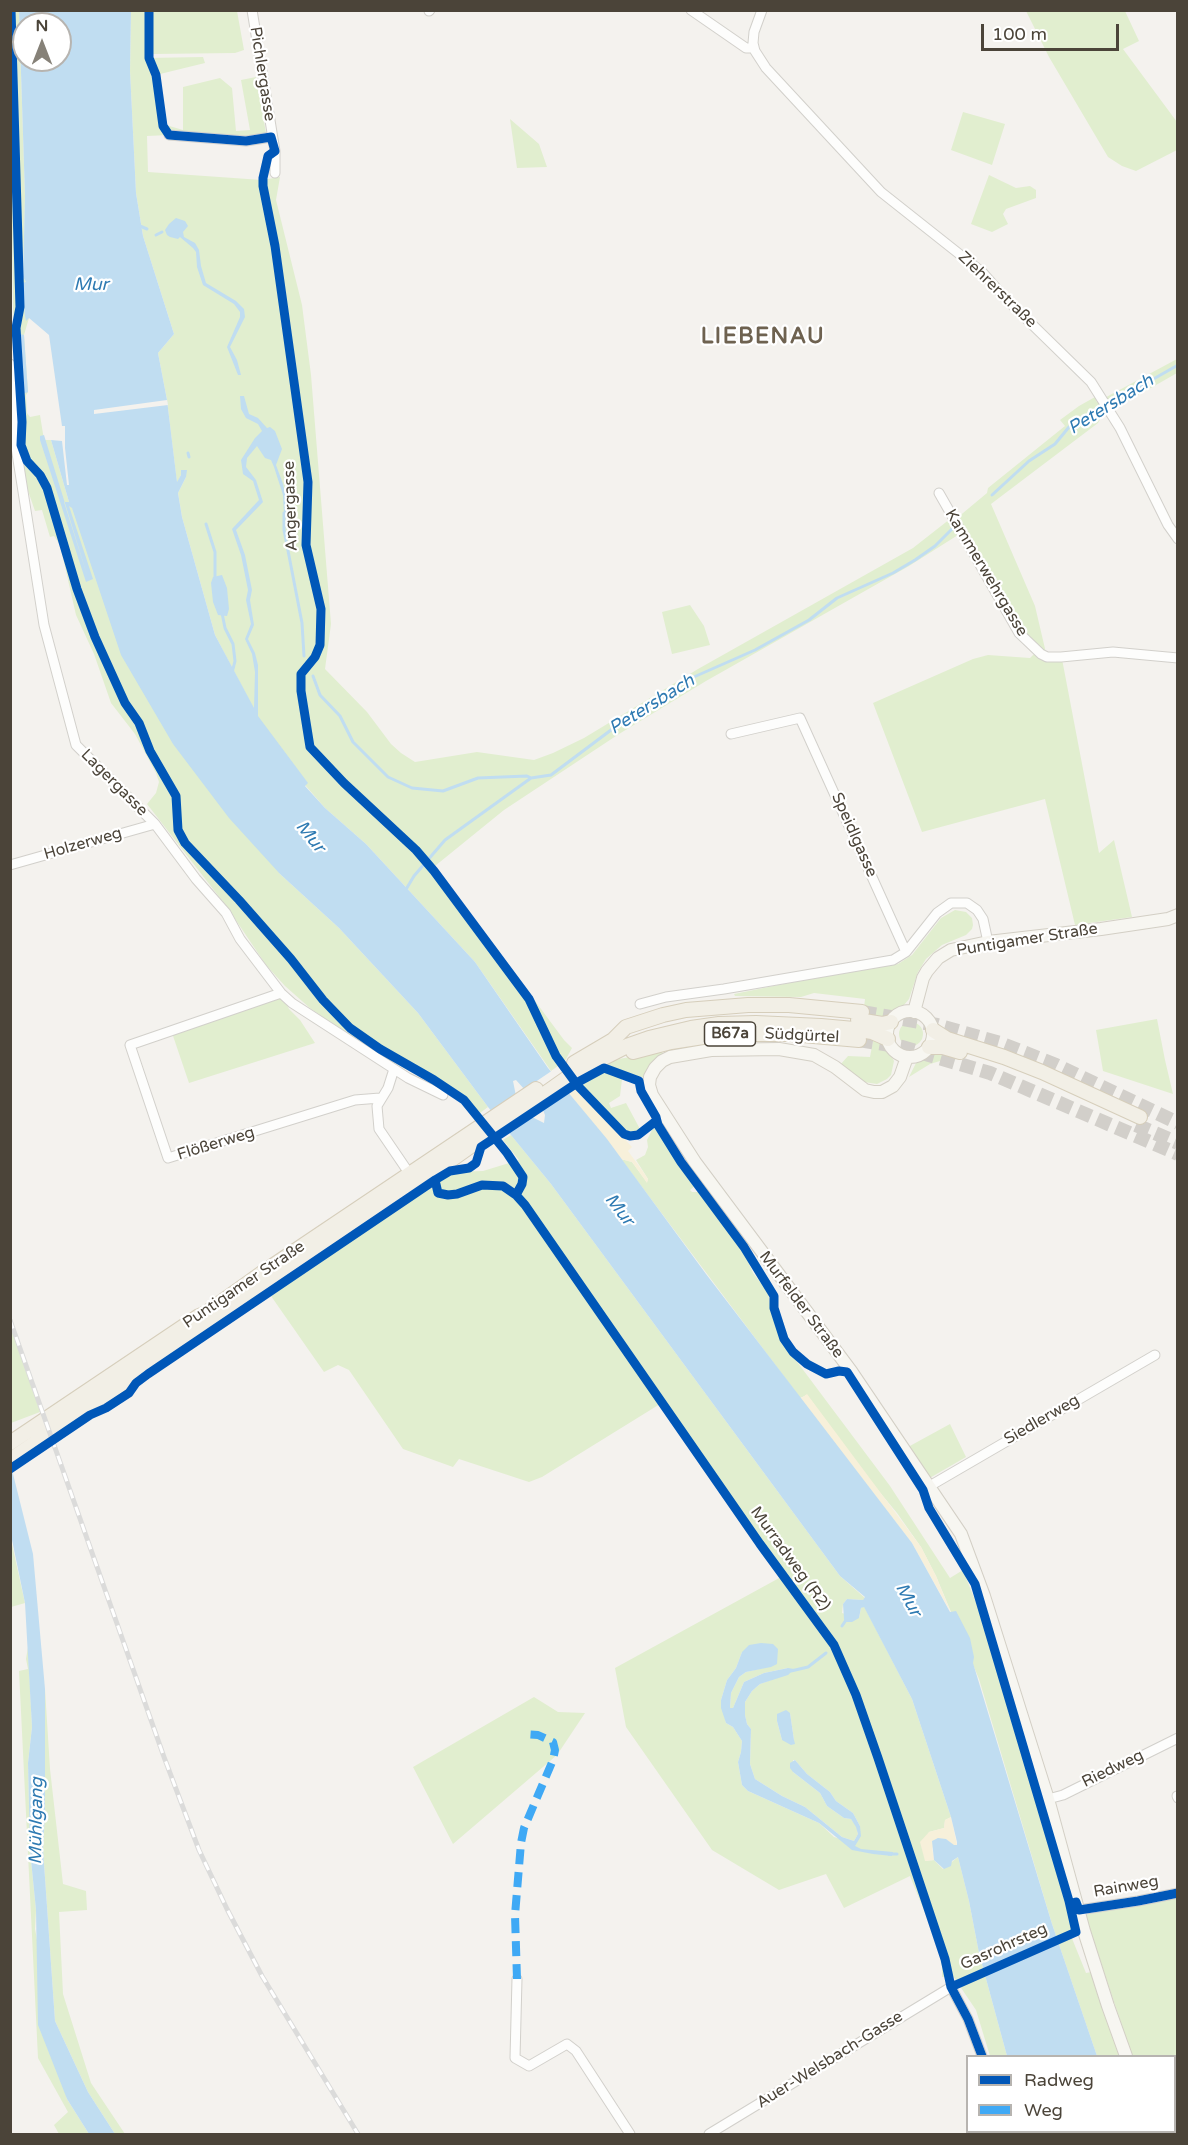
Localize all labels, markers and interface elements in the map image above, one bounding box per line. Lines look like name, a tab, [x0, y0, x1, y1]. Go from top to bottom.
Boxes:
north arrow	[12, 12, 72, 72]
scale bar	[984, 12, 1122, 50]
text: N	[36, 16, 48, 36]
text: 100 m	[992, 23, 1047, 45]
street label: Pichlergasse	[245, 25, 279, 123]
street label: Ziehrerstraße	[954, 248, 1040, 332]
water label: Mur	[73, 274, 109, 296]
district label: LIEBENAU	[701, 324, 825, 350]
water label: Petersbach	[1064, 370, 1158, 440]
street label: Angergasse	[280, 461, 302, 551]
street label: Kammerwehrgasse	[940, 506, 1032, 640]
water label: Petersbach	[605, 670, 699, 740]
street label: Lagergasse	[77, 746, 151, 820]
street label: Speidlgasse	[827, 790, 881, 880]
water label: Mur	[291, 817, 329, 857]
street label: Holzerweg	[42, 824, 124, 864]
street label: Puntigamer Straße	[955, 919, 1099, 961]
road number: B67a	[704, 1022, 756, 1046]
street label: Südgürtel	[764, 1024, 840, 1048]
street label: Flößerweg	[175, 1123, 257, 1165]
water label: Mur	[600, 1190, 638, 1230]
street label: Puntigamer Straße	[179, 1237, 309, 1333]
street label: Murfelder Straße	[755, 1248, 847, 1362]
street label: Siedlerweg	[1001, 1391, 1083, 1449]
street label: Murradweg (R2)	[746, 1503, 834, 1615]
water label: Mur	[890, 1579, 926, 1621]
street label: Riedweg	[1079, 1746, 1147, 1792]
water label: Mühlgang	[25, 1777, 49, 1865]
street label: Rainweg	[1092, 1872, 1160, 1902]
street label: Gasrohrsteg	[958, 1919, 1050, 1975]
street label: Auer-Welsbach-Gasse	[753, 2007, 907, 2113]
legend	[966, 2055, 1176, 2133]
text: Radweg	[1024, 2069, 1094, 2091]
text: Weg	[1024, 2099, 1063, 2121]

